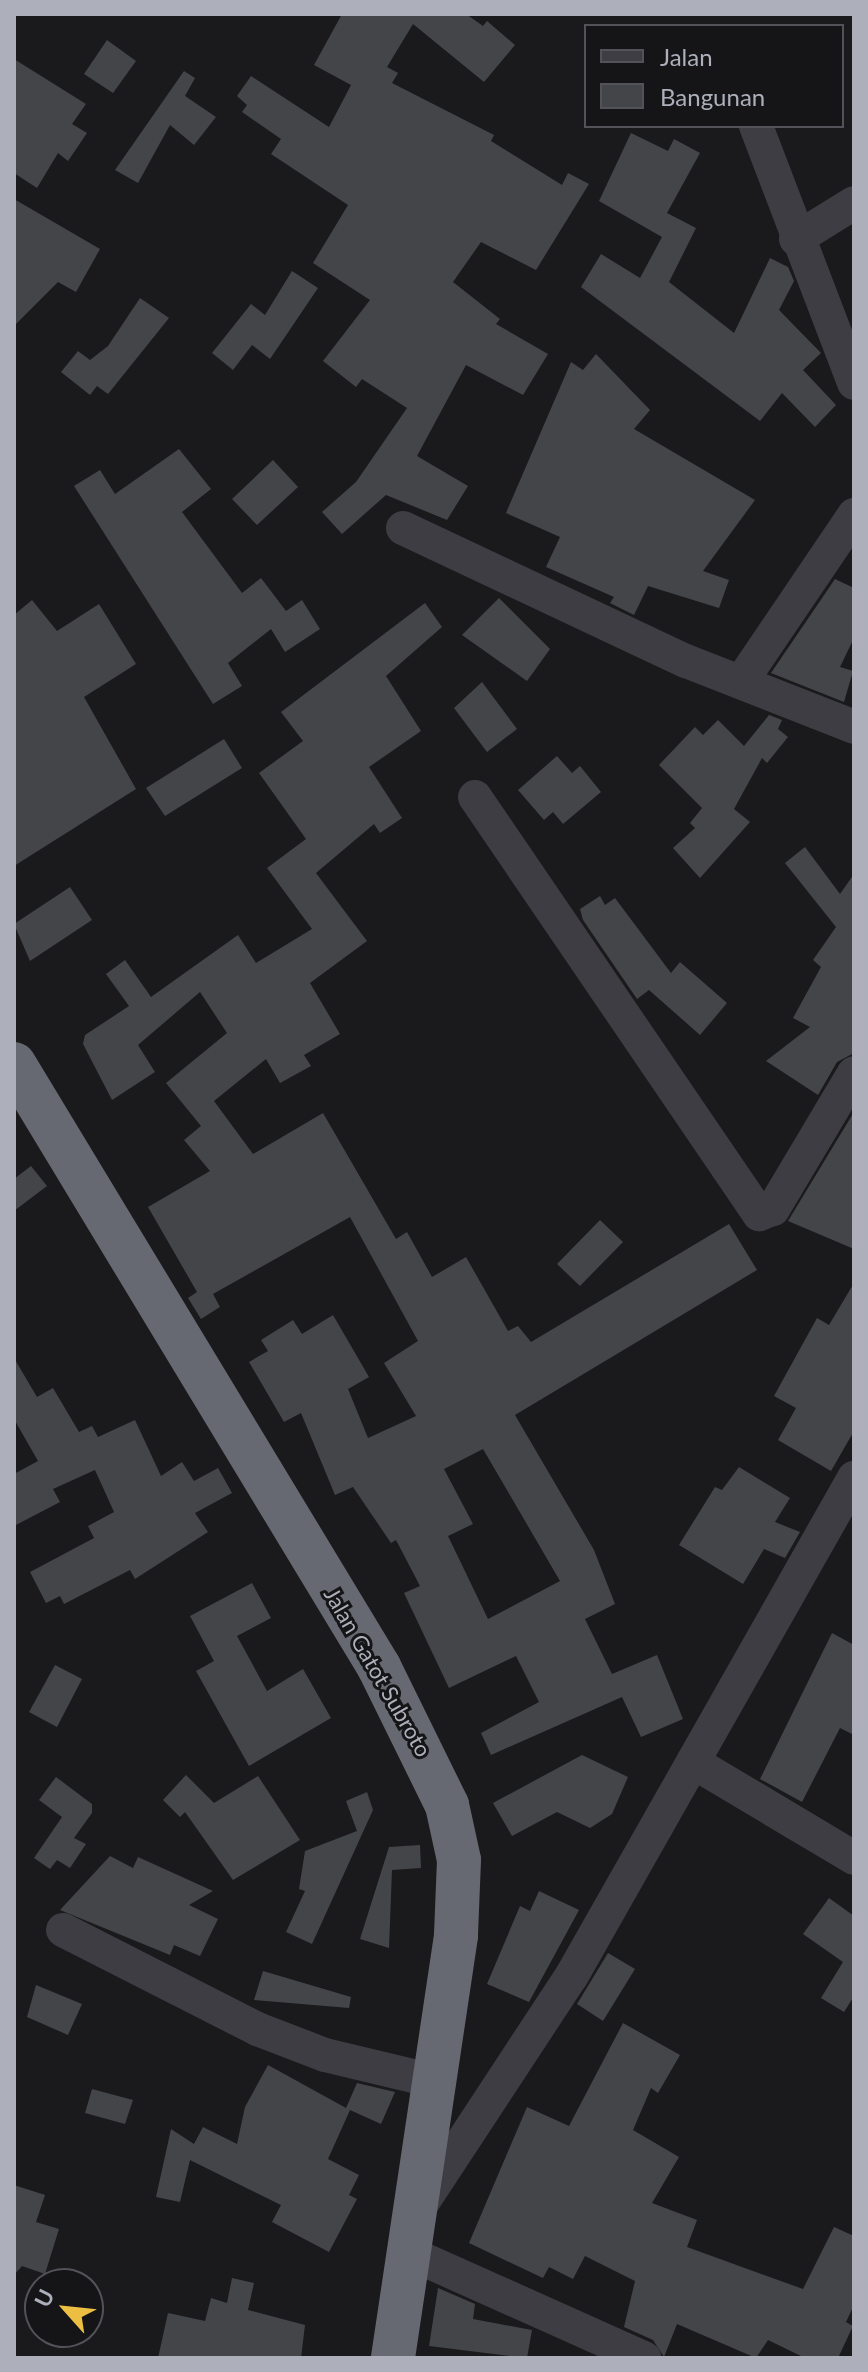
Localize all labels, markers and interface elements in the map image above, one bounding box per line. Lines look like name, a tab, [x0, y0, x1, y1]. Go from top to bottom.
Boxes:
legend	[584, 24, 844, 128]
text: Jalan	[660, 42, 713, 71]
text: Bangunan	[660, 82, 765, 111]
street label: Jalan Gatot Subroto	[319, 1583, 437, 1761]
north arrow	[24, 2268, 104, 2348]
text: U	[28, 2284, 60, 2311]

